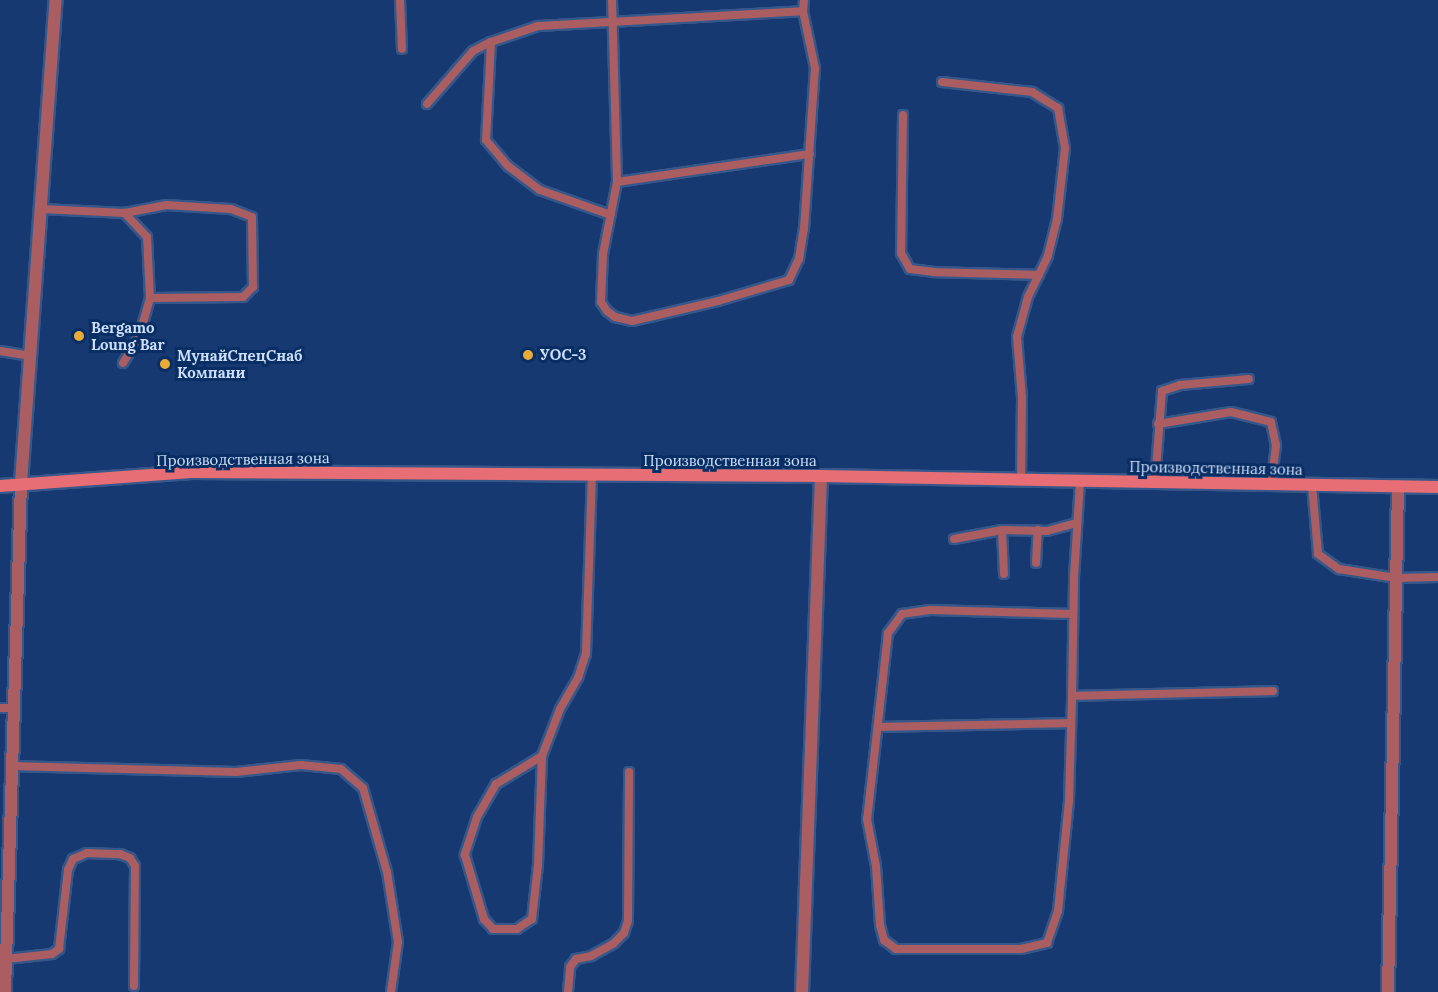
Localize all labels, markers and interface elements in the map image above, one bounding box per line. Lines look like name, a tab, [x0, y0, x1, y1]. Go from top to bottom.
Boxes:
place label: Bergamo Loung Bar	[91, 318, 165, 353]
marker: Bergamo Loung Bar	[72, 329, 86, 343]
place label: МунайСпецСнаб Компани	[177, 346, 303, 381]
place label: УОС-3	[540, 346, 586, 364]
marker: УОС-3	[521, 348, 535, 362]
marker: МунайСпецСнаб Компани	[158, 357, 172, 371]
street label: Производственная зона	[156, 448, 330, 470]
street label: Производственная зона	[643, 452, 817, 470]
street label: Производственная зона	[1129, 457, 1303, 479]

